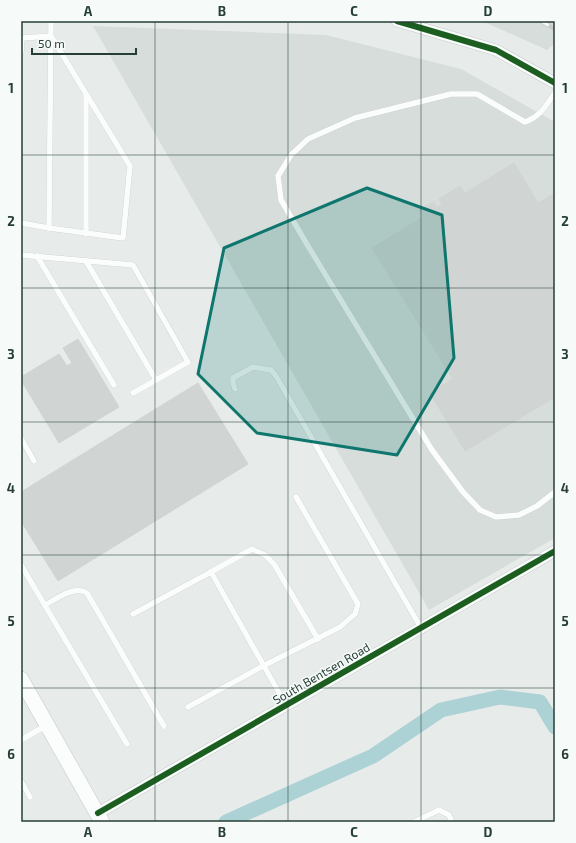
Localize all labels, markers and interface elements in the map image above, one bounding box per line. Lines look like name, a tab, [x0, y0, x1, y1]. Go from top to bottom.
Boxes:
text: A	[84, 3, 93, 19]
text: B	[218, 3, 226, 19]
text: C	[350, 3, 358, 19]
text: D	[484, 3, 493, 19]
scale bar	[32, 30, 136, 56]
text: 50 m	[38, 36, 65, 50]
text: 1	[8, 80, 14, 96]
text: 1	[562, 80, 568, 96]
text: 2	[7, 213, 15, 229]
text: 2	[561, 213, 569, 229]
text: 3	[7, 346, 15, 362]
text: 3	[561, 346, 569, 362]
text: 4	[7, 480, 15, 496]
text: 4	[561, 480, 569, 496]
text: 5	[7, 613, 15, 629]
text: 5	[561, 613, 569, 629]
street label: South Bentsen Road	[270, 639, 372, 707]
text: 6	[7, 746, 15, 762]
text: 6	[561, 746, 569, 762]
text: A	[84, 824, 93, 840]
text: B	[218, 824, 226, 840]
text: C	[350, 824, 358, 840]
text: D	[484, 824, 493, 840]

